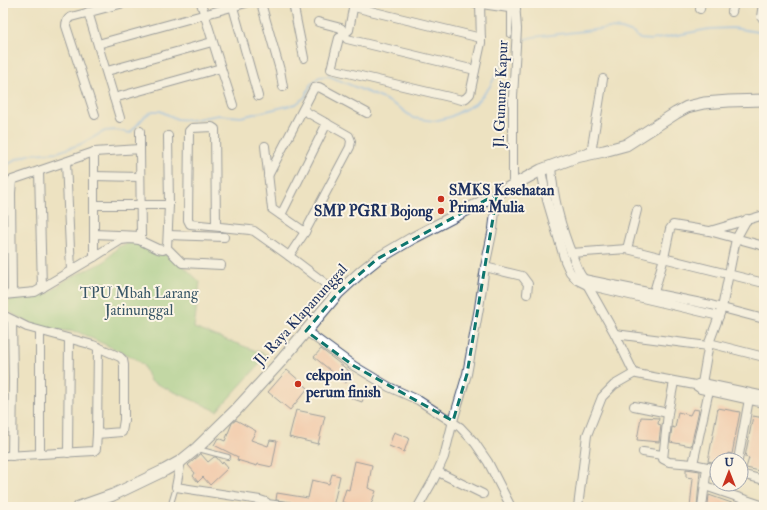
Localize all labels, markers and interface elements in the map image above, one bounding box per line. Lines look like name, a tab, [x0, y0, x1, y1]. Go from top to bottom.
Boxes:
street label: Jl. Gunung Kapur	[490, 39, 513, 149]
place label: SMKS Kesehatan Prima Mulia	[449, 181, 555, 217]
marker: SMKS Kesehatan Prima Mulia	[436, 194, 446, 204]
place label: SMP PGRI Bojong	[314, 202, 434, 222]
marker: SMP PGRI Bojong	[436, 206, 446, 216]
street label: Jl. Raya Klapanunggal	[250, 260, 353, 371]
park label: TPU Mbah Larang Jatinunggal	[80, 284, 199, 321]
place label: cekpoin perum finish	[305, 366, 381, 403]
marker: cekpoin perum finish	[293, 379, 303, 389]
north arrow	[709, 452, 749, 492]
text: U	[724, 456, 734, 469]

